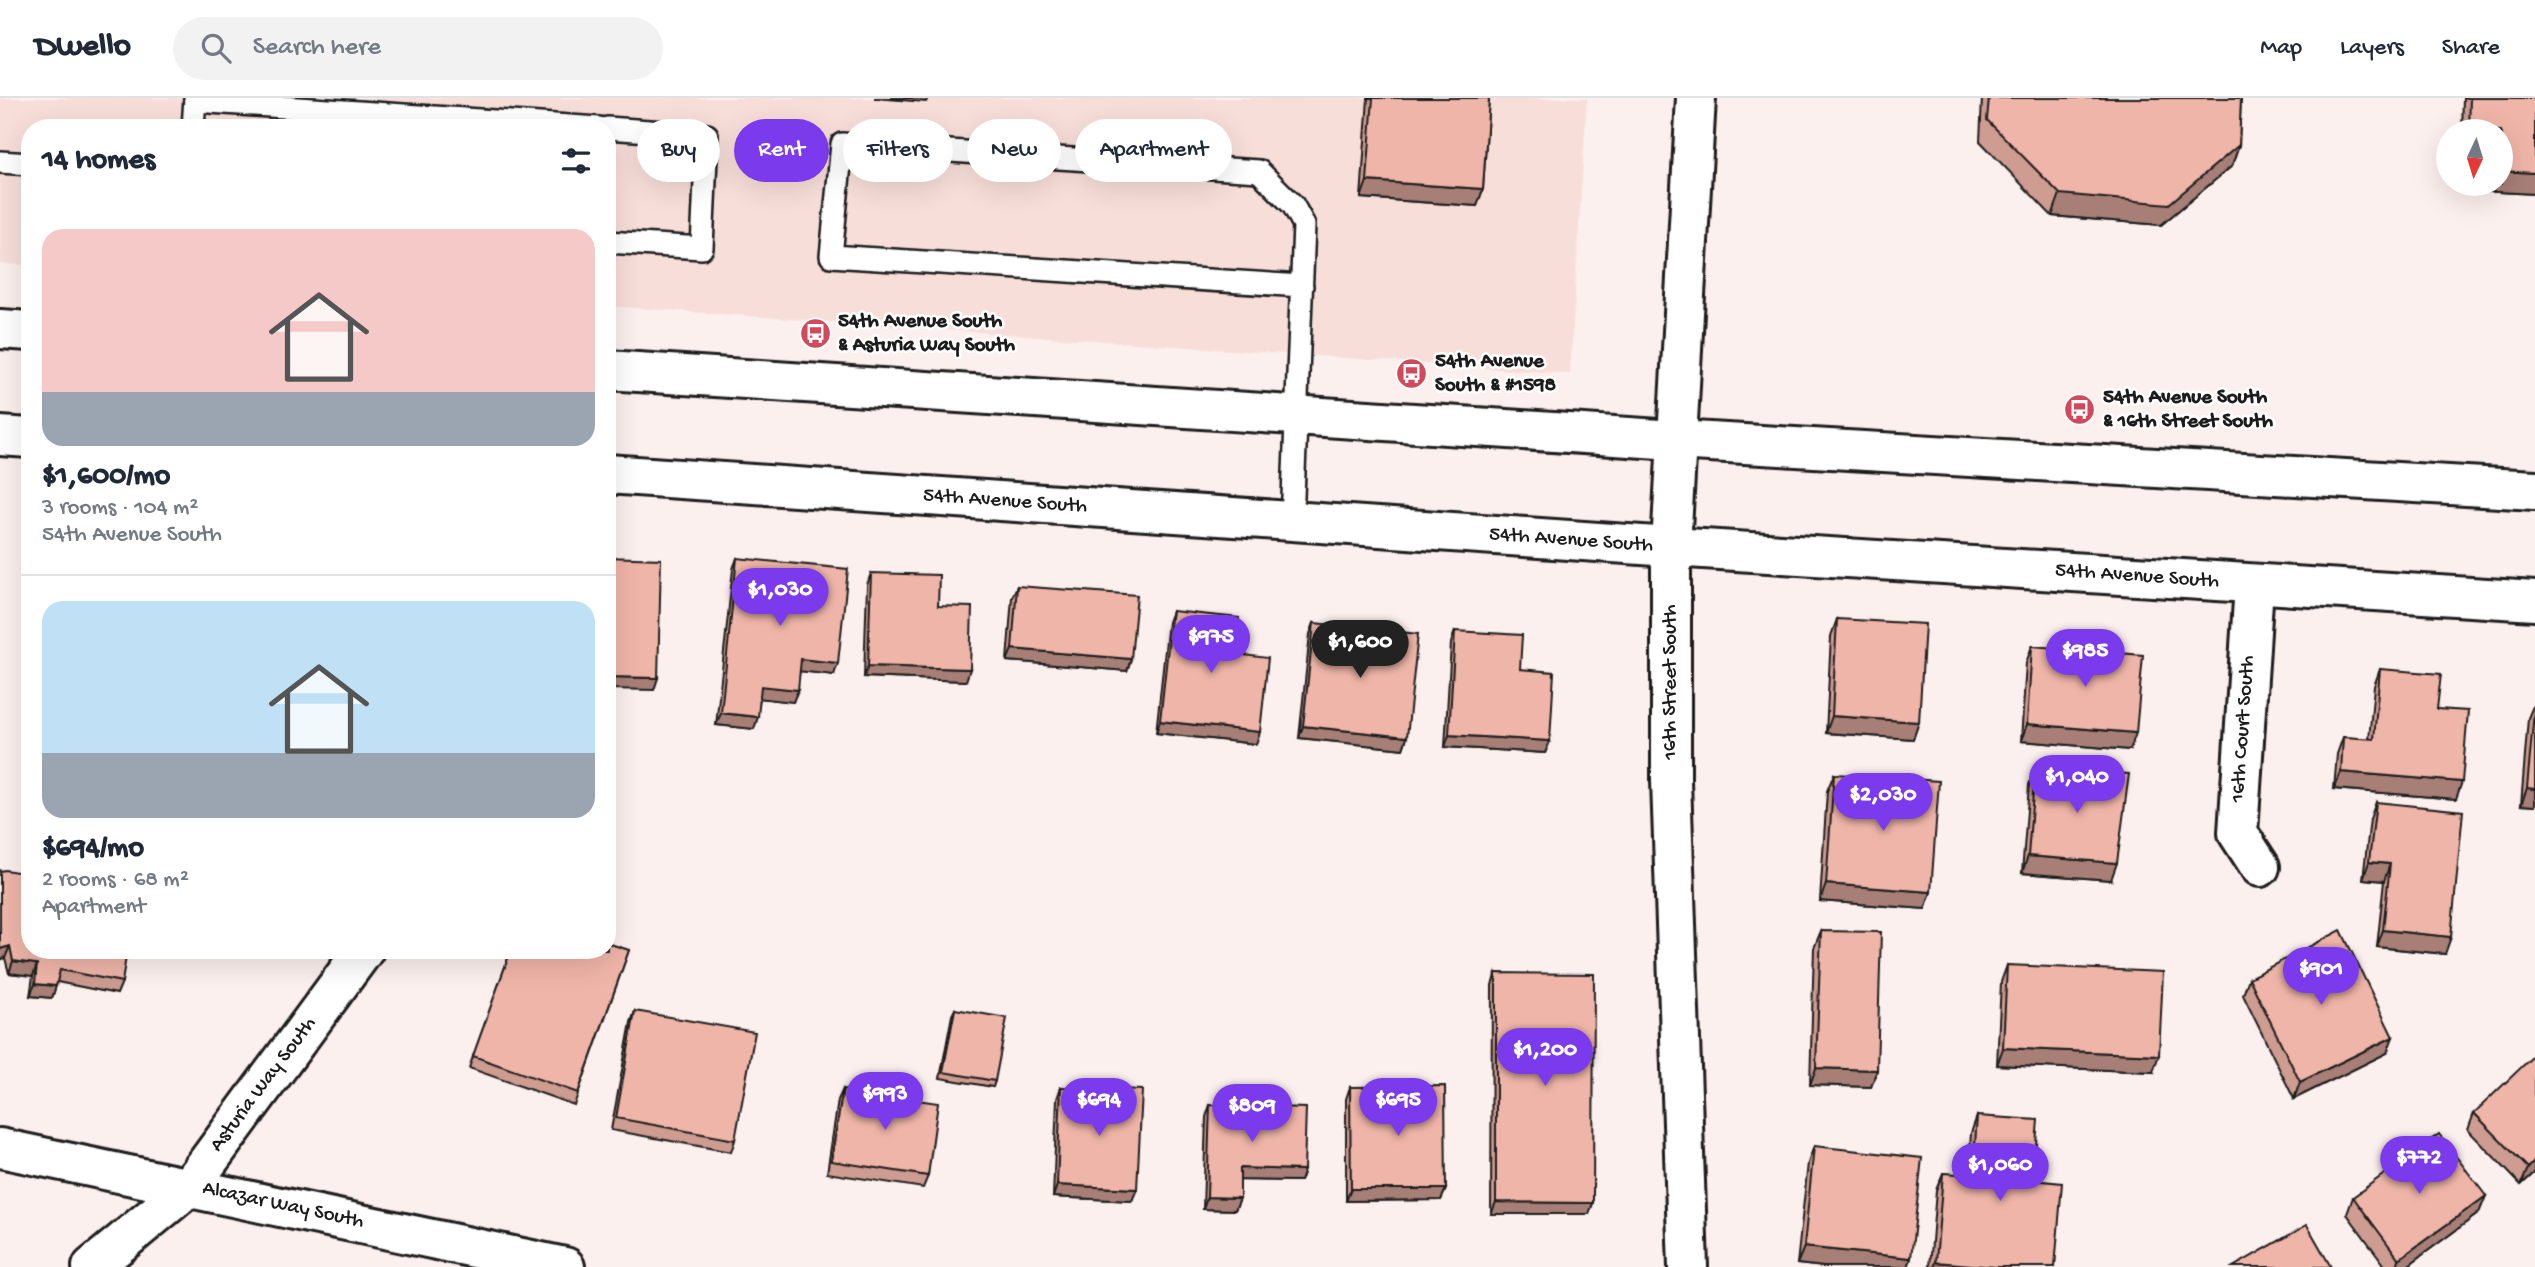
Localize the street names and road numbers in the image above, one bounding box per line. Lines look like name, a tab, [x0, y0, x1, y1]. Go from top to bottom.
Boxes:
street label: 54th Avenue South	[922, 484, 1088, 520]
street label: 54th Avenue South	[1488, 523, 1654, 559]
street label: 54th Avenue South	[2054, 559, 2220, 595]
street label: 16th Street South	[1659, 604, 1684, 761]
street label: 16th Court South	[2226, 655, 2262, 804]
street label: Asturia Way South	[205, 1013, 323, 1157]
street label: Alcazar Way South	[200, 1177, 366, 1235]

